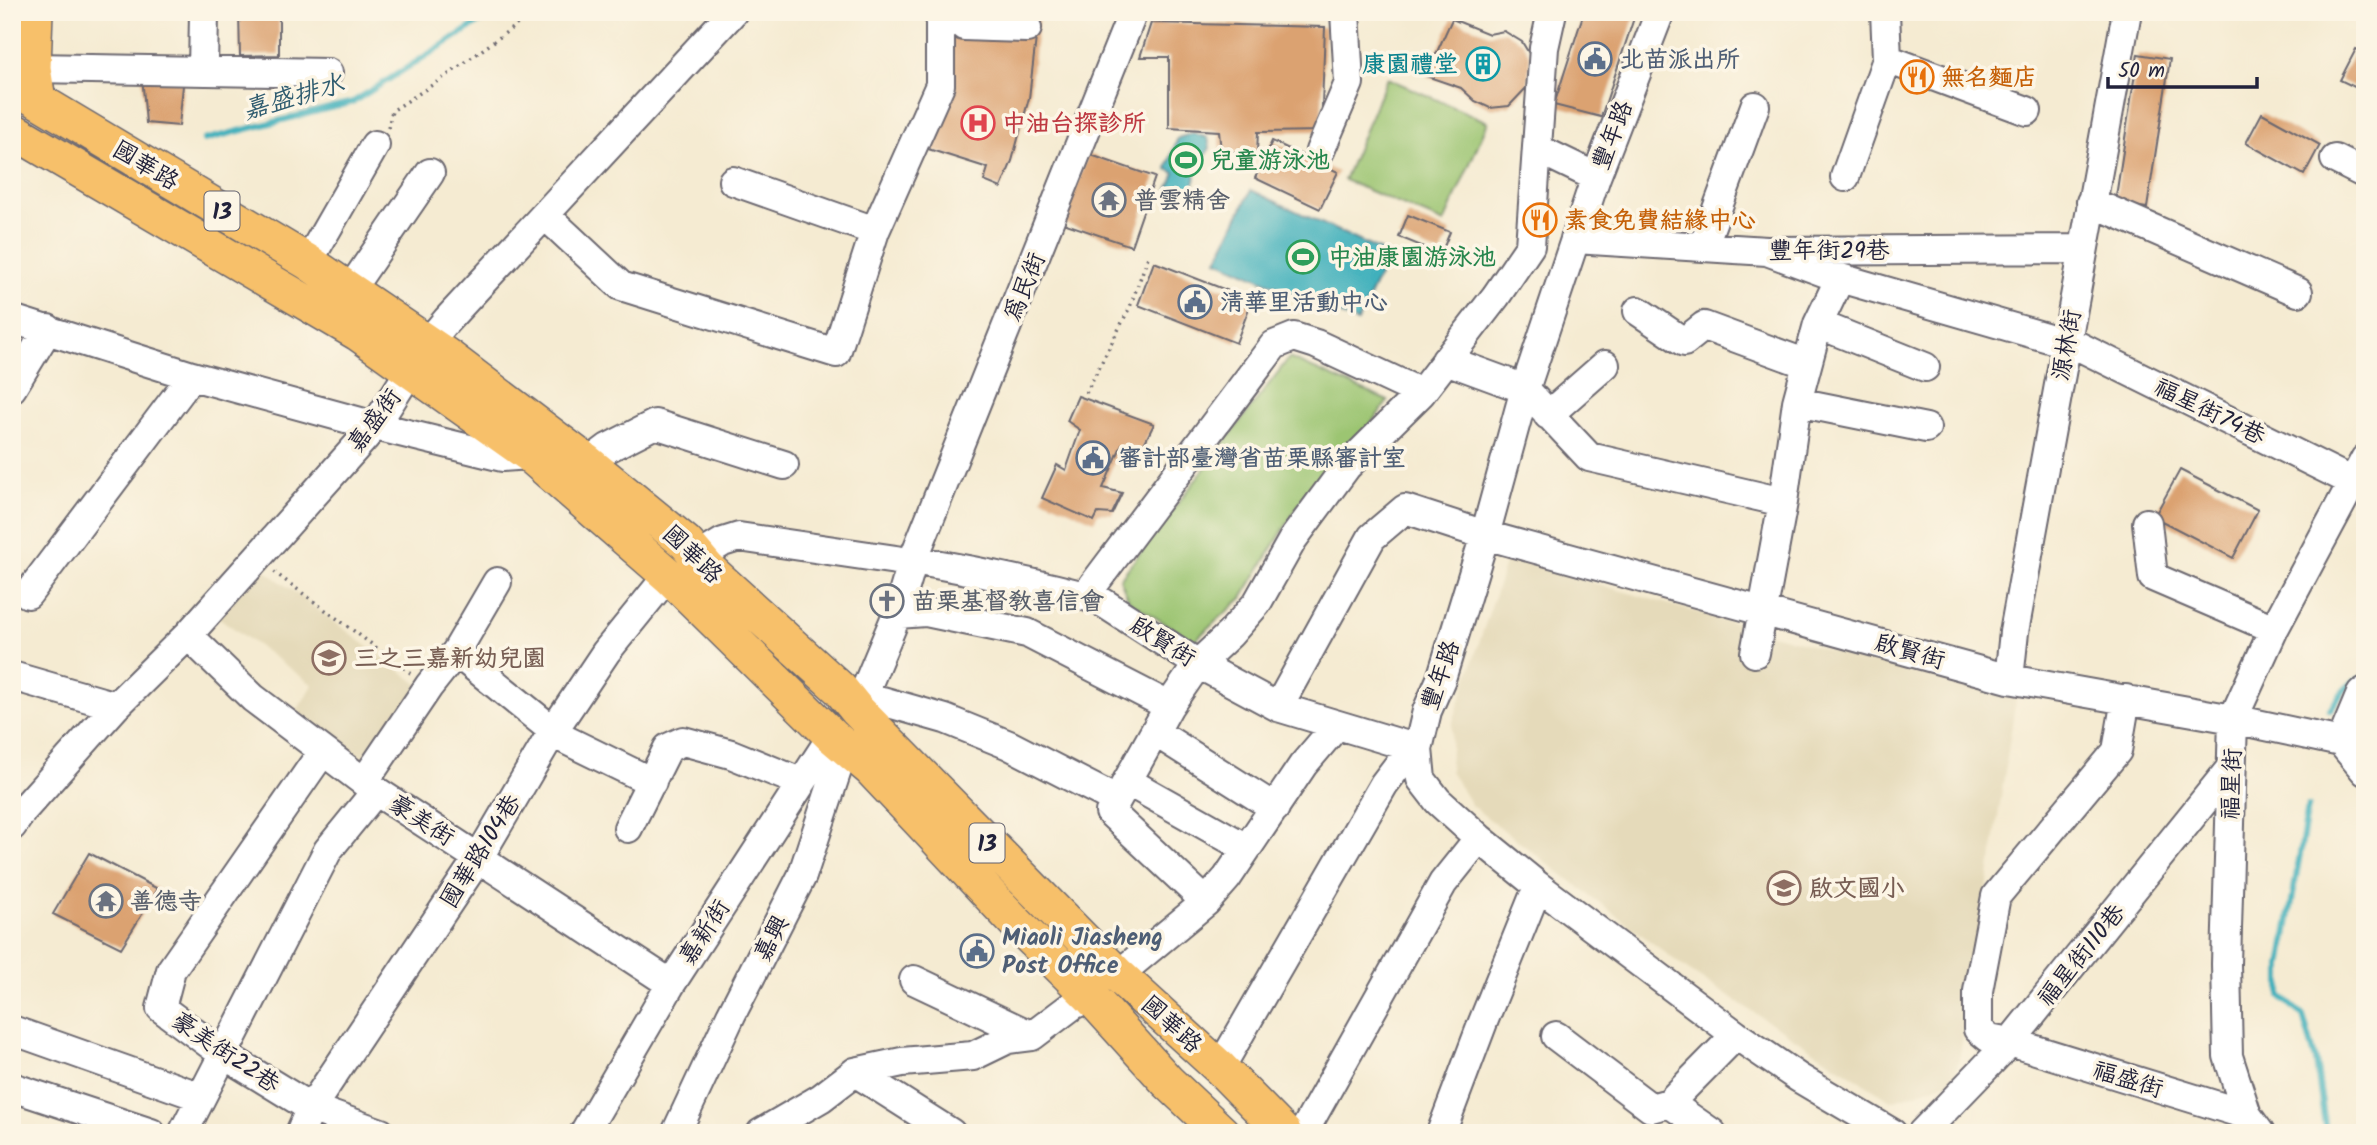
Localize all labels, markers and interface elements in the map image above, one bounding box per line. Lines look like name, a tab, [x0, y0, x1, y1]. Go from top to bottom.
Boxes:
public building icon: 北苗派出所	[1576, 40, 1614, 78]
place label: 北苗派出所	[1620, 41, 1740, 80]
building icon: 康園禮堂	[1464, 45, 1502, 83]
place label: 康園禮堂	[1362, 46, 1458, 85]
scale bar	[2108, 46, 2256, 90]
text: 50 m	[2118, 55, 2165, 88]
restaurant icon: 無名麵店	[1898, 58, 1936, 96]
place label: 無名麵店	[1941, 59, 2037, 98]
water label: 嘉盛排水	[238, 63, 350, 132]
street label: 豐年路	[1582, 95, 1645, 176]
hospital icon: 中油台探診所	[959, 104, 997, 142]
place label: 中油台探診所	[1002, 105, 1146, 144]
street label: 國華路	[104, 131, 186, 202]
sports icon: 兒童游泳池	[1167, 141, 1205, 179]
place label: 兒童游泳池	[1210, 142, 1330, 181]
temple icon: 普雲精舍	[1090, 181, 1128, 219]
place label: 普雲精舍	[1134, 182, 1230, 221]
road number: 13	[204, 192, 240, 230]
restaurant icon: 素食免費結緣中心	[1521, 201, 1559, 239]
place label: 素食免費結緣中心	[1564, 202, 1756, 241]
street label: 豐年街29巷	[1768, 232, 1890, 271]
sports icon: 中油康園游泳池	[1284, 238, 1322, 276]
place label: 中油康園游泳池	[1328, 239, 1496, 278]
street label: 為民街	[994, 247, 1057, 328]
public building icon: 清華里活動中心	[1176, 283, 1214, 321]
place label: 清華里活動中心	[1220, 284, 1388, 323]
street label: 源林街	[2042, 306, 2093, 384]
street label: 福星街74巷	[2147, 368, 2272, 456]
street label: 嘉盛街	[338, 380, 412, 461]
public building icon: 審計部臺灣省苗栗縣審計室	[1074, 439, 1112, 477]
place label: 審計部臺灣省苗栗縣審計室	[1118, 440, 1406, 479]
street label: 國華路	[653, 516, 731, 594]
church icon: 苗栗基督教喜信會	[868, 582, 906, 620]
place label: 苗栗基督教喜信會	[912, 583, 1104, 622]
street label: 啟賢街	[1121, 607, 1203, 678]
street label: 啟賢街	[1870, 624, 1950, 681]
street label: 豐年路	[1411, 635, 1472, 716]
school or university icon: 三之三嘉新幼兒園	[310, 639, 348, 677]
place label: 三之三嘉新幼兒園	[354, 640, 546, 679]
street label: 福星街	[2212, 747, 2253, 821]
street label: 豪美街	[380, 785, 462, 857]
street label: 國華路104巷	[431, 787, 532, 917]
road number: 13	[970, 824, 1004, 862]
school or university icon: 啟文國小	[1765, 869, 1803, 907]
place label: 啟文國小	[1809, 870, 1905, 909]
temple icon: 善德寺	[87, 882, 125, 920]
place label: 善德寺	[130, 883, 202, 922]
street label: 嘉新街	[669, 892, 741, 974]
street label: 福星街110巷	[2028, 896, 2136, 1016]
street label: 嘉興	[744, 908, 801, 969]
place label: Miaoli Jiasheng Post Office	[1002, 919, 1163, 986]
public building icon: Miaoli Jiasheng Post Office	[958, 932, 996, 970]
street label: 國華路	[1131, 987, 1211, 1064]
street label: 豪美街22巷	[163, 1002, 287, 1104]
street label: 福盛街	[2087, 1051, 2168, 1110]

